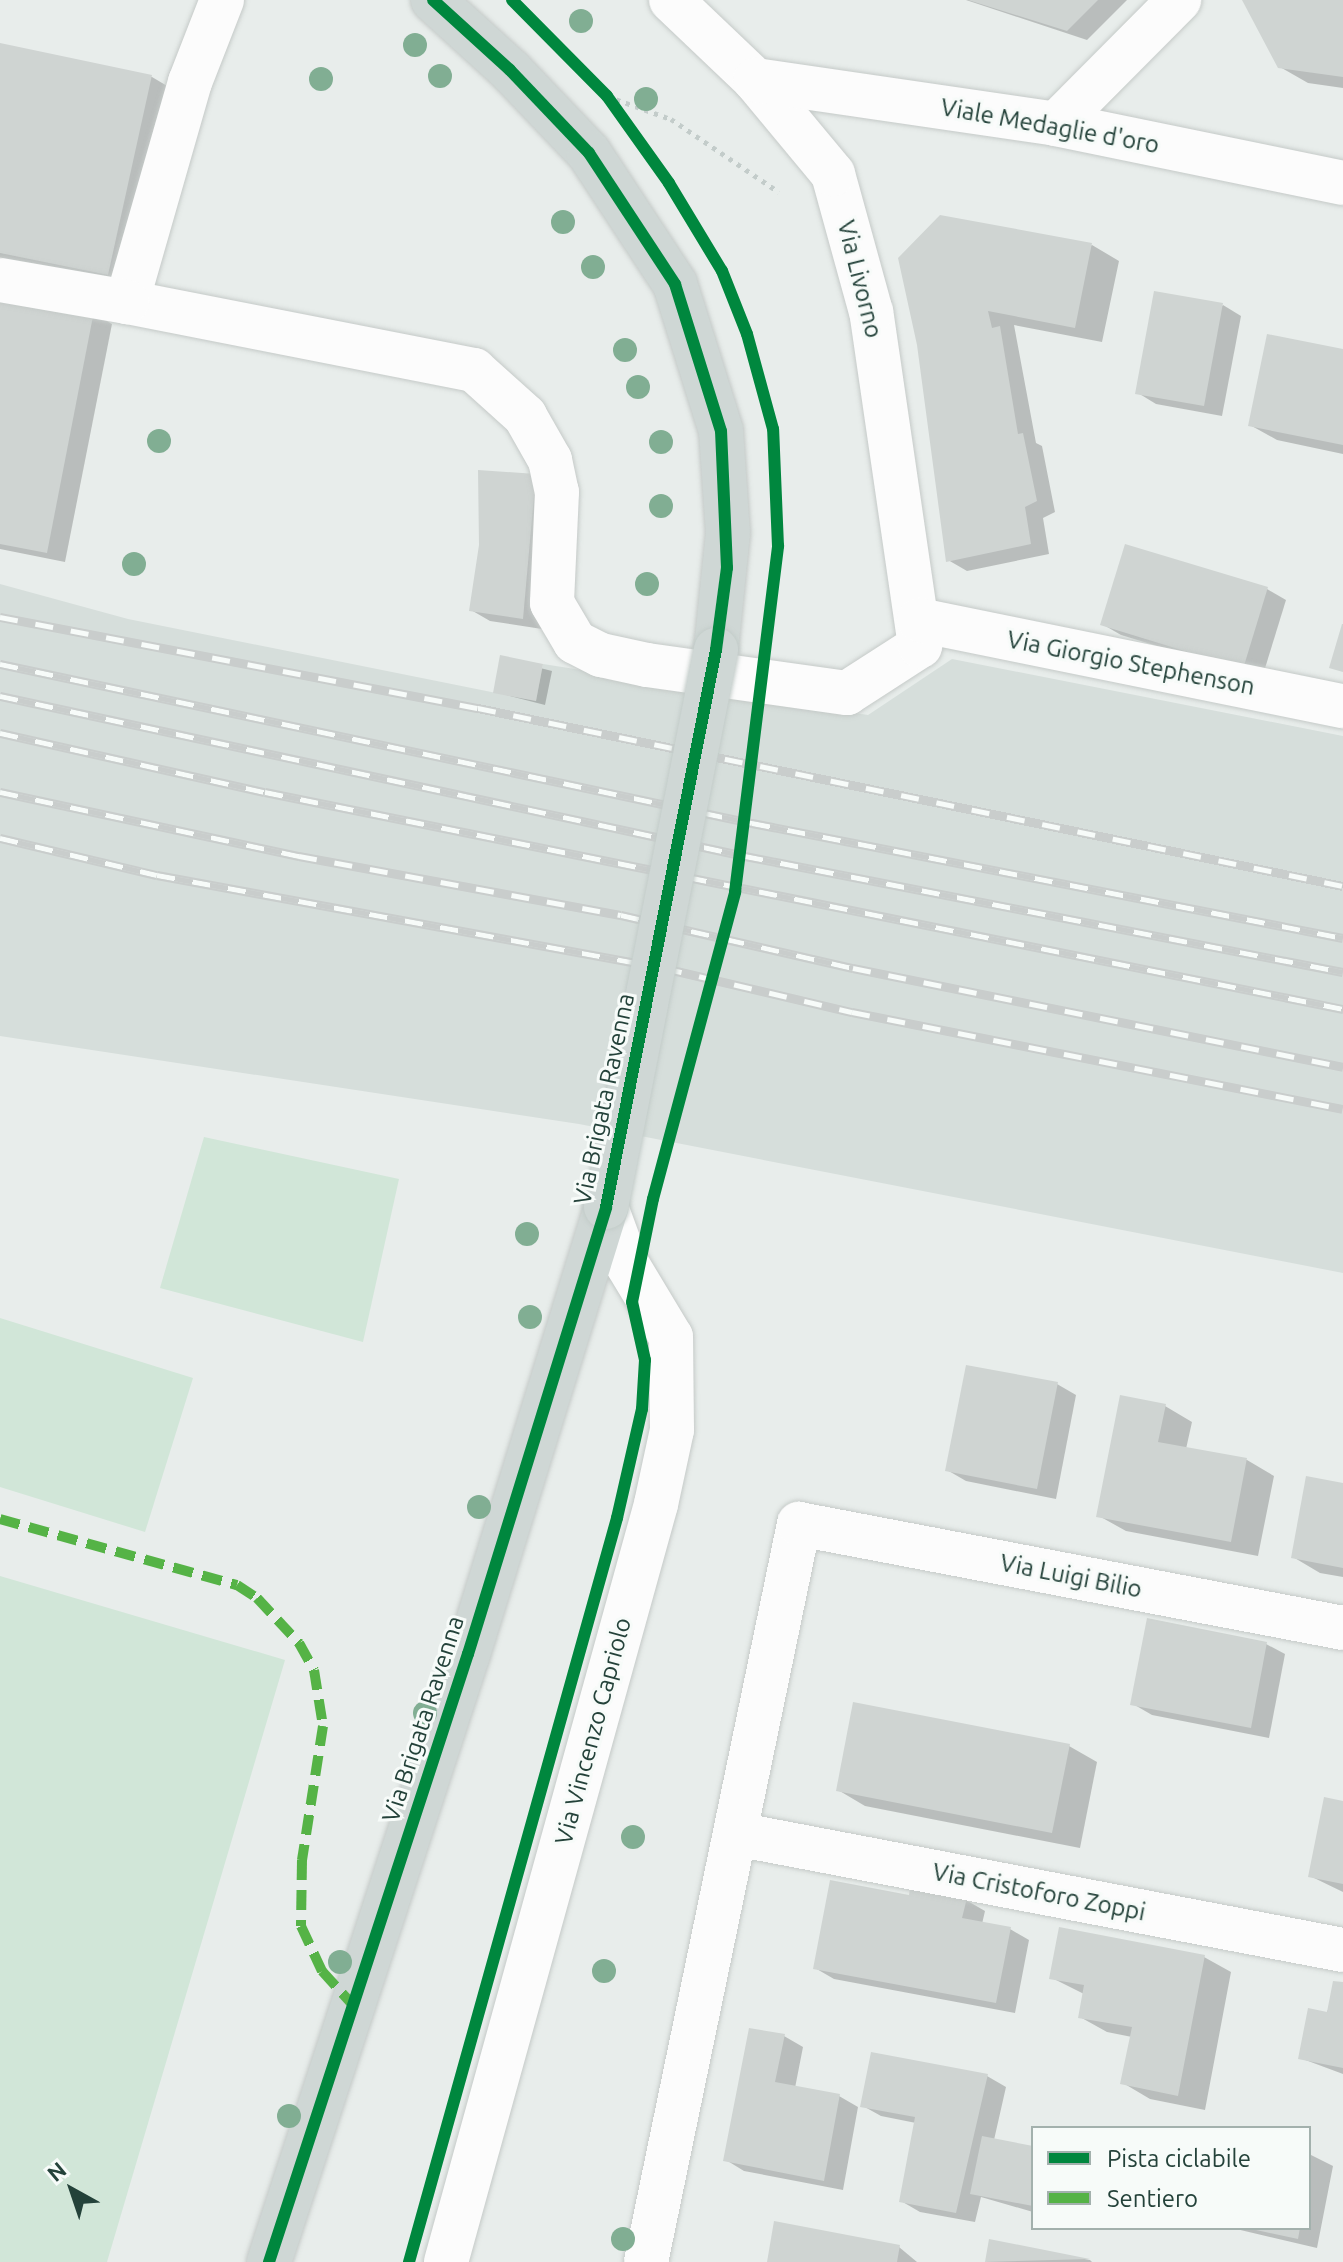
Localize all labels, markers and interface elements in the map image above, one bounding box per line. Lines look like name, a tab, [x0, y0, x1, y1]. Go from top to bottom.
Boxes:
street label: Viale Medaglie d'oro	[939, 93, 1161, 159]
street label: Via Livorno	[831, 217, 889, 341]
street label: Via Giorgio Stephenson	[1005, 625, 1257, 701]
street label: Via Brigata Ravenna	[568, 991, 640, 1207]
street label: Via Luigi Bilio	[998, 1548, 1144, 1604]
street label: Via Brigata Ravenna	[376, 1612, 470, 1826]
street label: Via Vincenzo Capriolo	[549, 1614, 637, 1848]
street label: Via Cristoforo Zoppi	[930, 1857, 1148, 1927]
legend	[1031, 2126, 1311, 2230]
text: Pista ciclabile	[1107, 2145, 1251, 2172]
north arrow	[32, 2150, 112, 2230]
text: N	[42, 2156, 71, 2186]
text: Sentiero	[1107, 2185, 1198, 2212]

